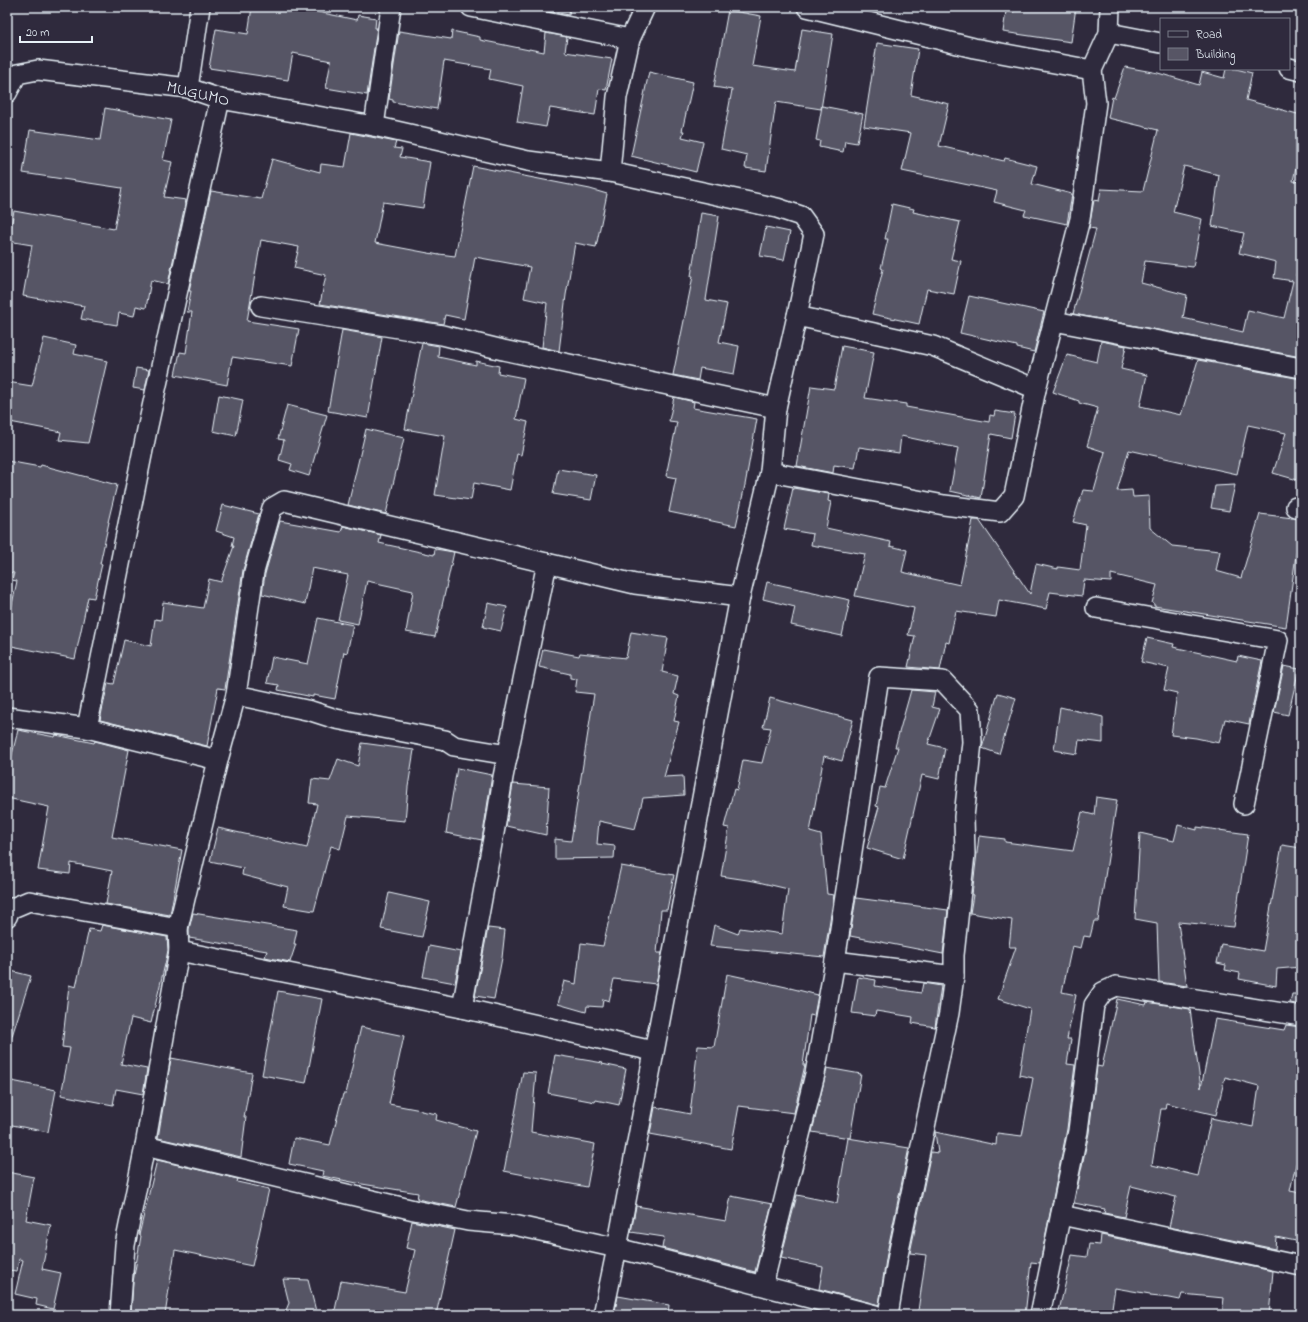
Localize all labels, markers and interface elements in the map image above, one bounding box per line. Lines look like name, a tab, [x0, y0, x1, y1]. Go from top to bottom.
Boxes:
scale bar	[20, 18, 92, 44]
legend	[1160, 18, 1290, 70]
text: 20 m	[26, 24, 49, 42]
text: Road	[1196, 26, 1222, 44]
text: Building	[1195, 46, 1235, 65]
street label: MUGUMO	[164, 75, 232, 113]

